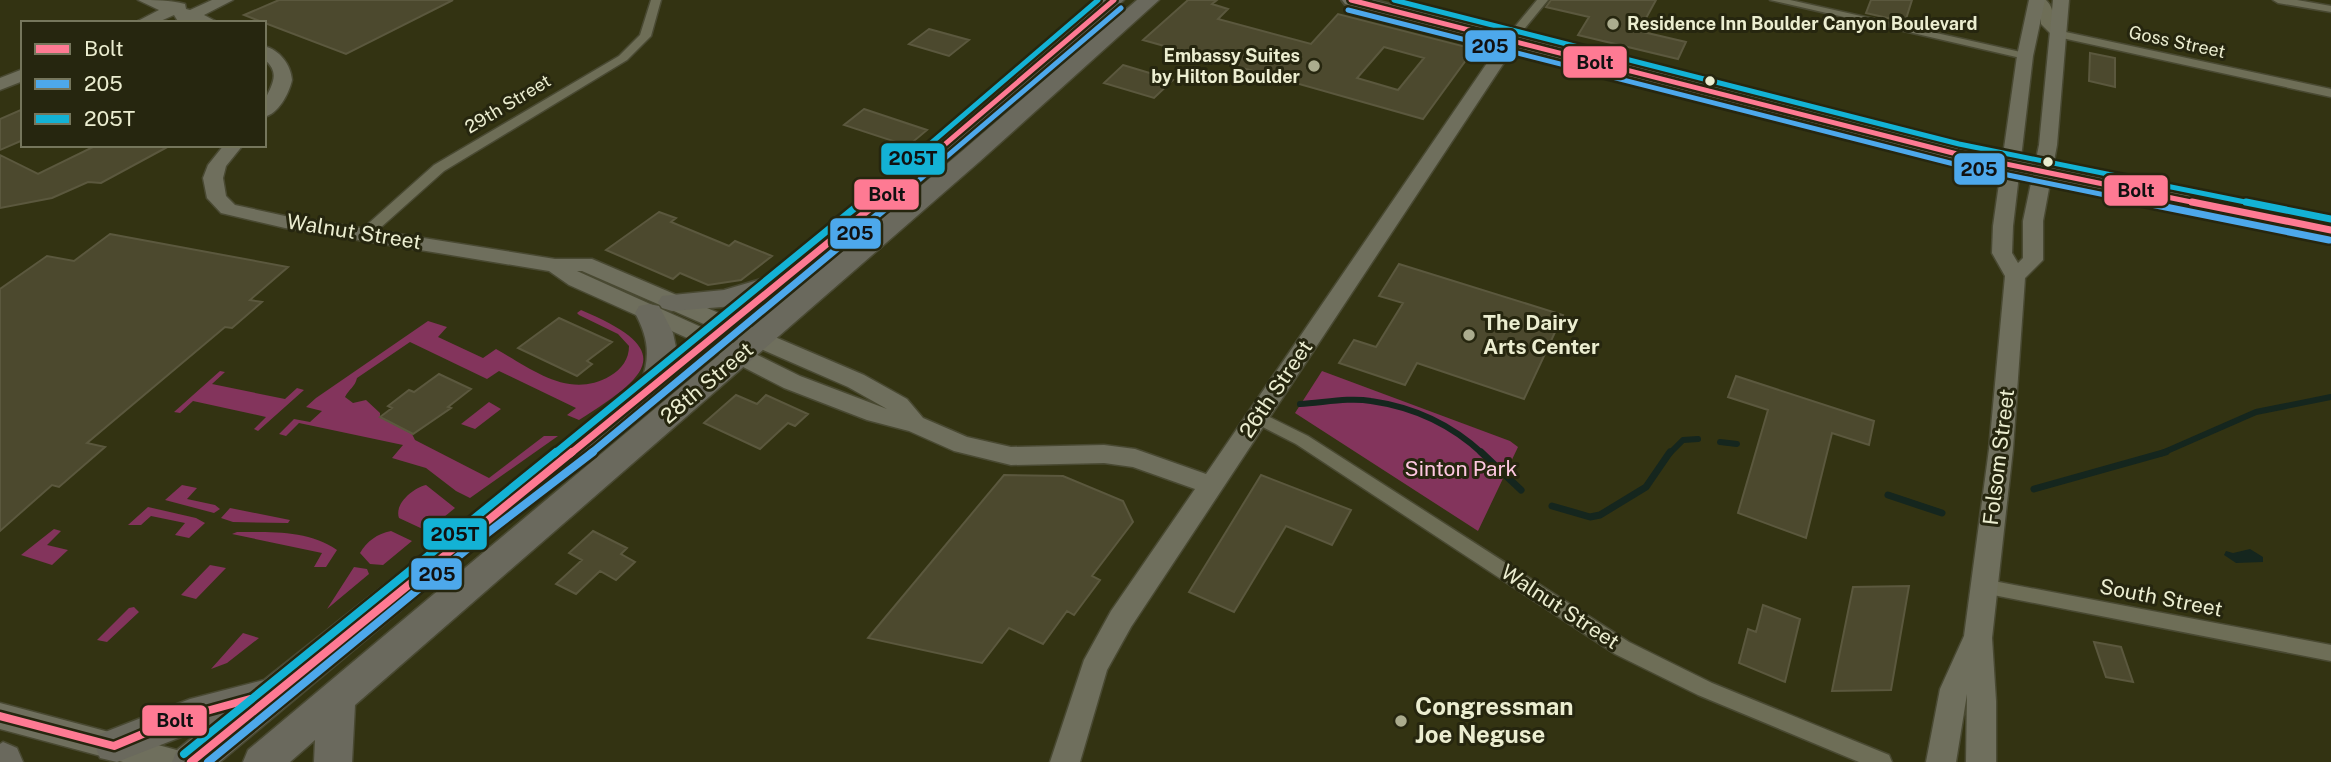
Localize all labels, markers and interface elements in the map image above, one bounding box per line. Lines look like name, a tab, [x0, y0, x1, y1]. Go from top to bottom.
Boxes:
place label: Residence Inn Boulder Canyon Boulevard	[1627, 13, 1977, 34]
marker: Residence Inn Boulder Canyon Boulevard	[1605, 16, 1621, 32]
legend	[21, 21, 266, 147]
street label: Goss Street	[2127, 21, 2227, 62]
line badge: 205	[1464, 29, 1517, 63]
text: 205	[1471, 35, 1509, 57]
text: Bolt	[84, 36, 124, 61]
place label: Embassy Suites by Hilton Boulder	[1151, 45, 1301, 87]
line badge: Bolt	[1562, 45, 1628, 79]
text: Bolt	[1576, 51, 1614, 73]
marker: Embassy Suites by Hilton Boulder	[1306, 58, 1322, 74]
street label: 29th Street	[461, 70, 554, 137]
text: 205	[84, 71, 123, 96]
unlabelled marker	[1703, 74, 1717, 88]
text: 205T	[84, 106, 135, 131]
line badge: 205T	[880, 142, 946, 176]
text: 205T	[889, 147, 938, 169]
line badge: 205	[1953, 152, 2006, 186]
unlabelled marker	[2041, 155, 2055, 169]
text: 205	[1960, 158, 1998, 180]
line badge: Bolt	[2103, 174, 2169, 207]
line badge: Bolt	[853, 178, 920, 211]
text: Bolt	[2117, 179, 2155, 201]
text: Bolt	[868, 183, 906, 205]
street label: Walnut Street	[285, 209, 423, 254]
line badge: 205	[829, 217, 882, 250]
text: 205	[836, 222, 874, 244]
place label: The Dairy Arts Center	[1483, 310, 1600, 359]
marker: The Dairy Arts Center	[1461, 327, 1477, 343]
street label: 26th Street	[1234, 335, 1317, 442]
street label: 28th Street	[655, 337, 758, 428]
street label: Folsom Street	[1978, 387, 2019, 527]
park label: Sinton Park	[1405, 456, 1518, 481]
line badge: 205T	[422, 517, 488, 551]
text: 205T	[431, 523, 480, 545]
line badge: 205	[410, 557, 463, 591]
street label: Walnut Street	[1496, 559, 1624, 654]
text: 205	[418, 563, 456, 585]
street label: South Street	[2097, 573, 2225, 622]
place label: Congressman Joe Neguse	[1415, 692, 1574, 748]
line badge: Bolt	[141, 704, 208, 737]
text: Bolt	[156, 709, 194, 731]
marker: Congressman Joe Neguse	[1393, 713, 1409, 729]

